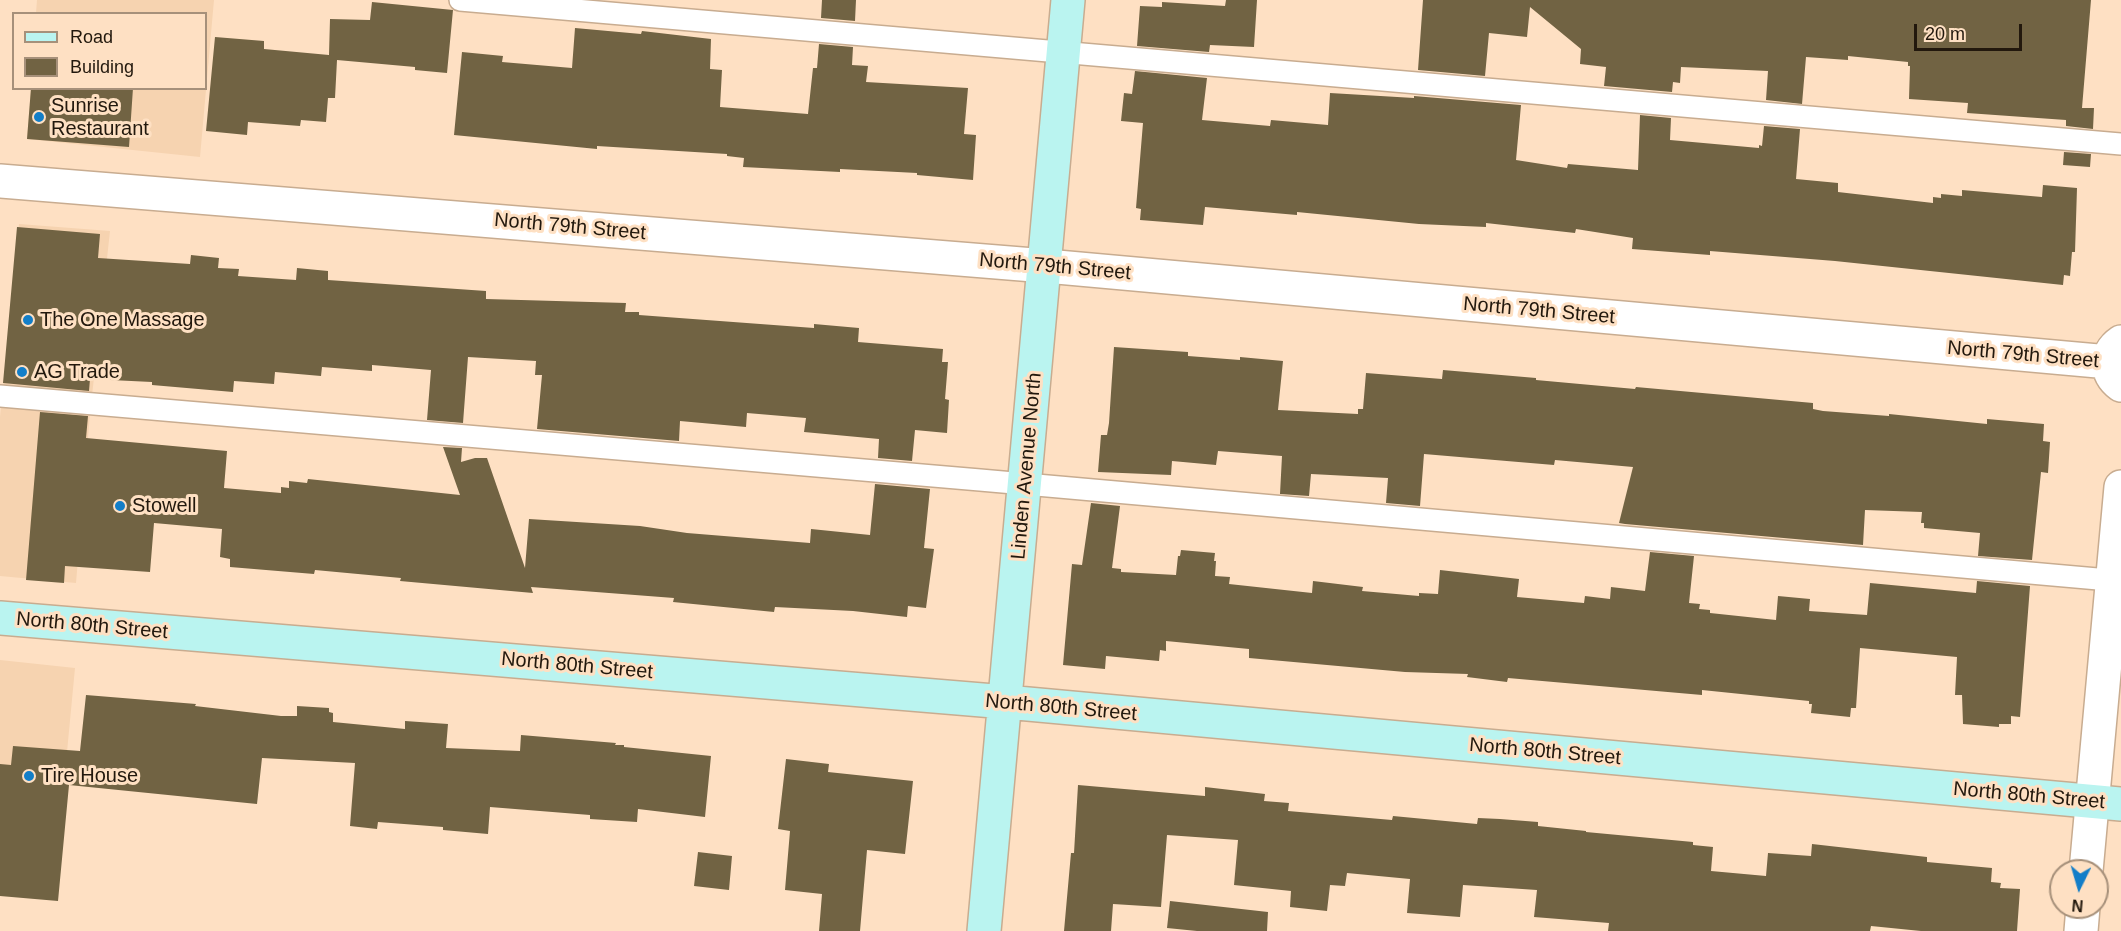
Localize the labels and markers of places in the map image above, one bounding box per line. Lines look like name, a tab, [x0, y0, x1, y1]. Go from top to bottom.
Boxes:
place label: Sunrise Restaurant	[51, 94, 149, 141]
marker: Sunrise Restaurant	[32, 110, 46, 124]
place label: The One Massage	[40, 308, 205, 332]
marker: The One Massage	[21, 313, 35, 327]
place label: AG Trade	[34, 360, 120, 384]
marker: AG Trade	[15, 365, 29, 379]
place label: Stowell	[132, 494, 196, 518]
marker: Stowell	[113, 499, 127, 513]
place label: Tire House	[41, 764, 138, 788]
marker: Tire House	[22, 769, 36, 783]

